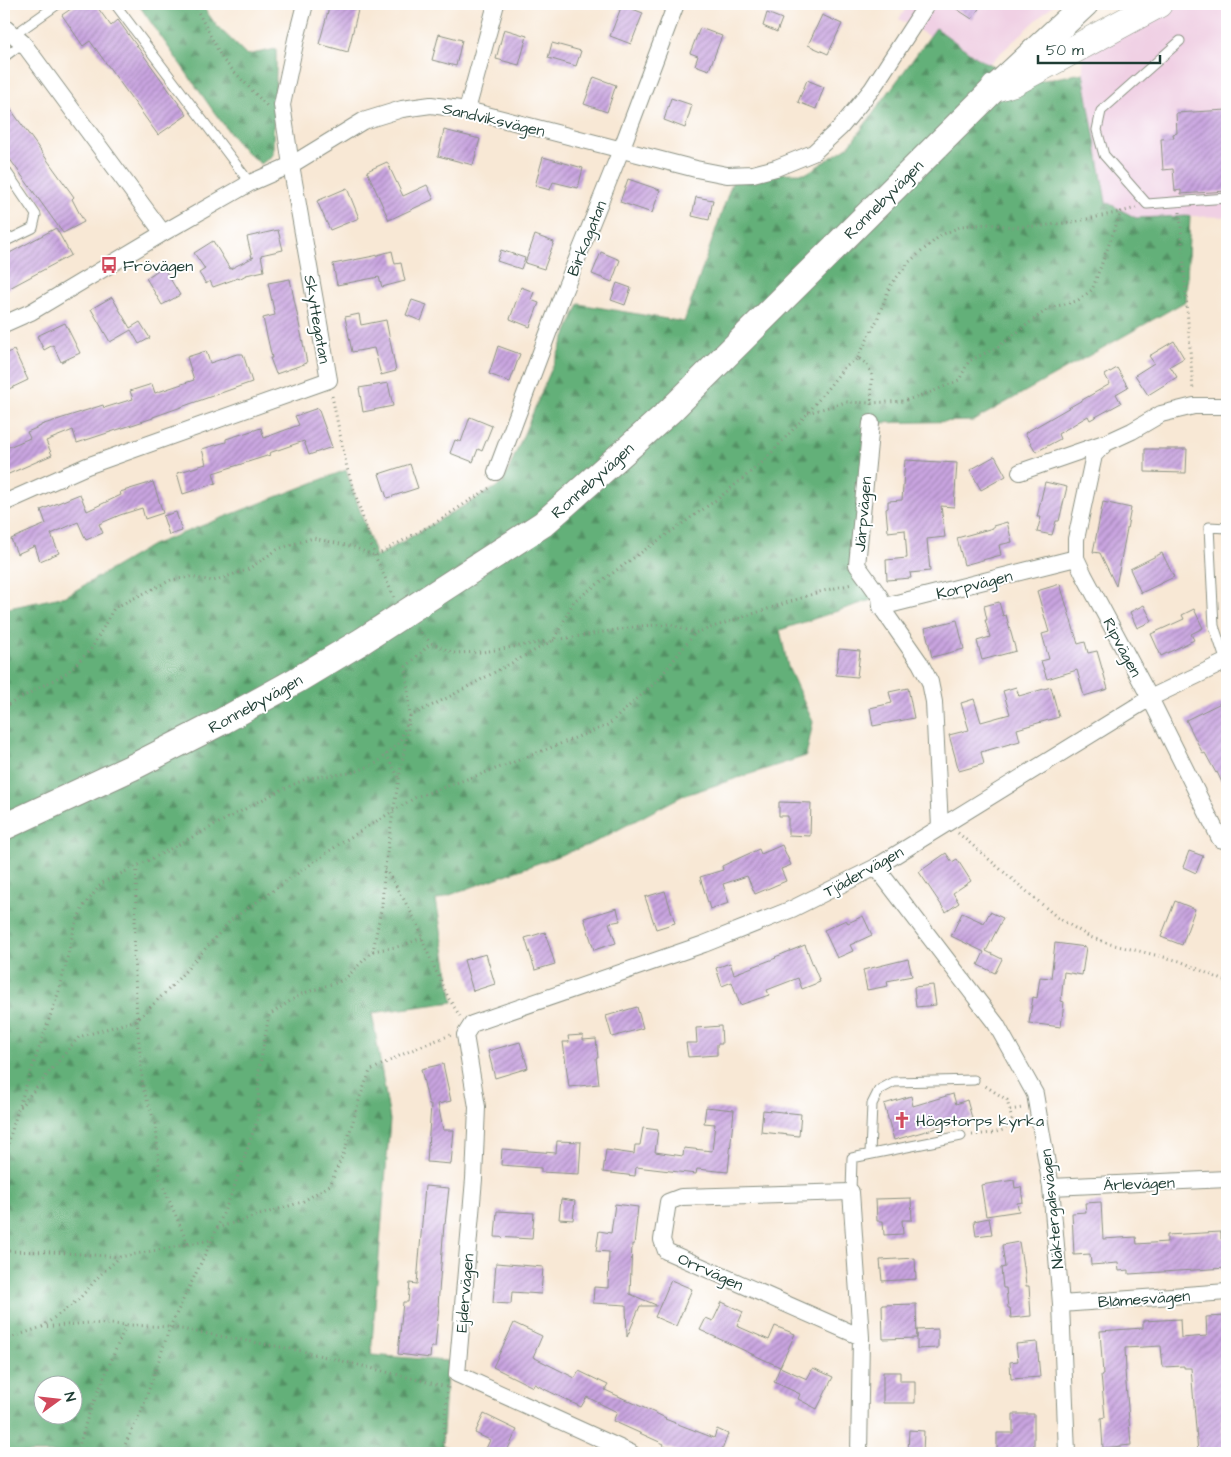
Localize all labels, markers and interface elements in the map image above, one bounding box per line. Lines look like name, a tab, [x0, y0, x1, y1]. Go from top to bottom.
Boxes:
scale bar	[1038, 32, 1161, 64]
text: 50 m	[1046, 40, 1084, 61]
street label: Sandviksvägen	[440, 97, 547, 143]
street label: Ronnebyvägen	[839, 155, 929, 245]
street label: Birkagatan	[562, 197, 613, 280]
bus stop icon: Frövägen	[99, 255, 119, 275]
place label: Frövägen	[123, 255, 193, 278]
street label: Skyttegatan	[297, 273, 336, 365]
street label: Ronnebyvägen	[547, 438, 639, 525]
street label: Järpvägen	[849, 475, 878, 553]
street label: Korpvägen	[934, 565, 1015, 606]
street label: Ripvägen	[1096, 614, 1147, 681]
street label: Ronnebyvägen	[205, 669, 307, 740]
street label: Tjädervägen	[820, 841, 908, 904]
church icon: Högstorps kyrka	[892, 1110, 912, 1130]
place label: Högstorps kyrka	[916, 1110, 1044, 1133]
street label: Näktergalsvägen	[1035, 1148, 1070, 1270]
street label: Ärlevägen	[1103, 1172, 1175, 1197]
street label: Orrvägen	[674, 1248, 747, 1297]
street label: Ejdervägen	[451, 1253, 480, 1334]
street label: Blåmesvägen	[1097, 1285, 1191, 1314]
north arrow	[32, 1374, 82, 1424]
text: N	[59, 1390, 80, 1404]

